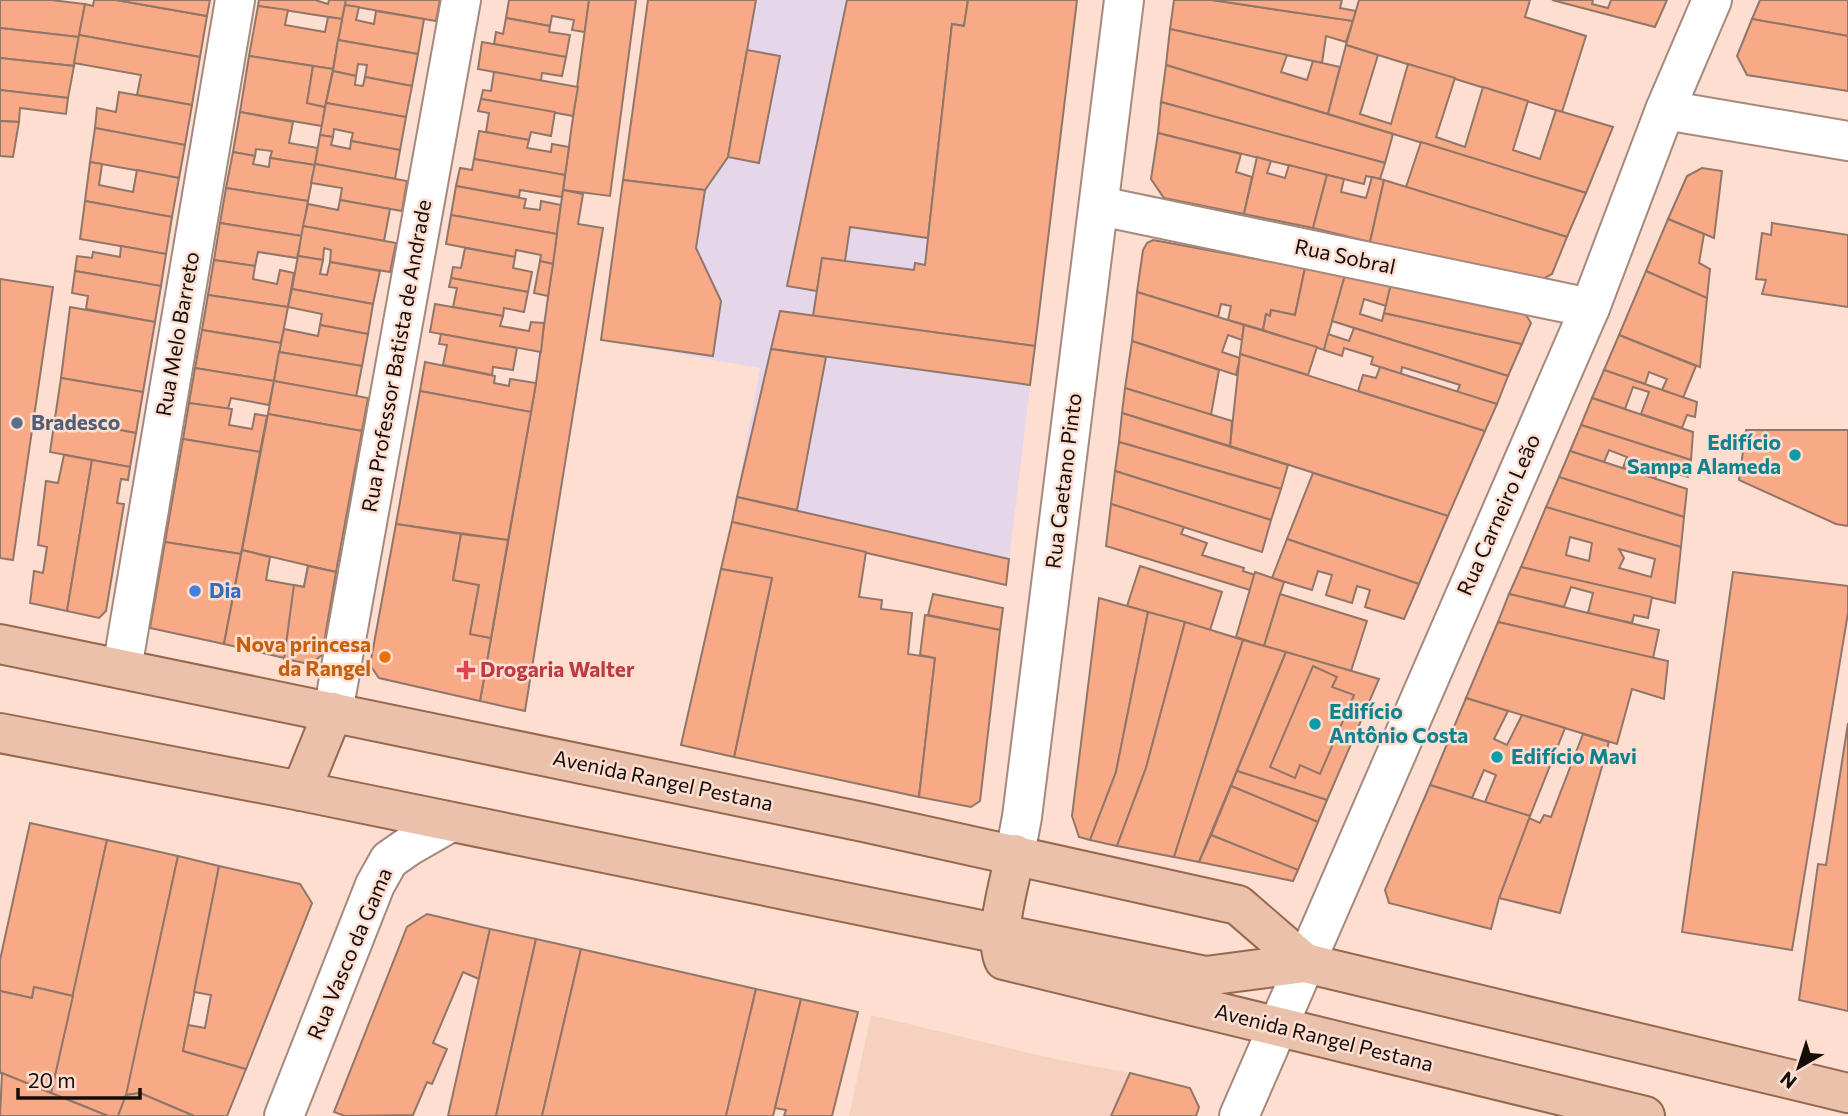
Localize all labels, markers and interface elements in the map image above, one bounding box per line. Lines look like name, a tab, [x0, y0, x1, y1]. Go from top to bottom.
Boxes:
street label: Rua Professor Batista de Andrade	[356, 197, 435, 514]
street label: Rua Sobral	[1293, 233, 1398, 278]
street label: Rua Melo Barreto	[150, 250, 203, 418]
street label: Rua Caetano Pinto	[1039, 392, 1086, 570]
place label: Bradesco	[31, 409, 120, 434]
marker: Bradesco	[9, 415, 25, 431]
place label: Edifício Sampa Alameda	[1627, 429, 1781, 478]
street label: Rua Carneiro Leão	[1451, 430, 1544, 599]
marker: Edifício Sampa Alameda	[1787, 447, 1803, 463]
place label: Dia	[209, 577, 241, 602]
marker: Dia	[187, 583, 203, 599]
place label: Nova princesa da Rangel	[236, 631, 371, 680]
marker: Nova princesa da Rangel	[377, 649, 393, 665]
place label: Drogaria Walter	[480, 656, 635, 681]
marker: Drogaria Walter	[458, 662, 474, 678]
place label: Edifício Antônio Costa	[1329, 698, 1468, 747]
marker: Edifício Antônio Costa	[1307, 716, 1323, 732]
place label: Edifício Mavi	[1511, 743, 1637, 768]
street label: Avenida Rangel Pestana	[551, 744, 776, 815]
marker: Edifício Mavi	[1489, 749, 1505, 765]
street label: Rua Vasco da Gama	[301, 864, 396, 1043]
street label: Avenida Rangel Pestana	[1212, 997, 1436, 1076]
north arrow	[1764, 1032, 1834, 1102]
scale bar	[18, 1056, 140, 1100]
text: 20 m	[28, 1067, 76, 1092]
text: N	[1775, 1067, 1801, 1094]

